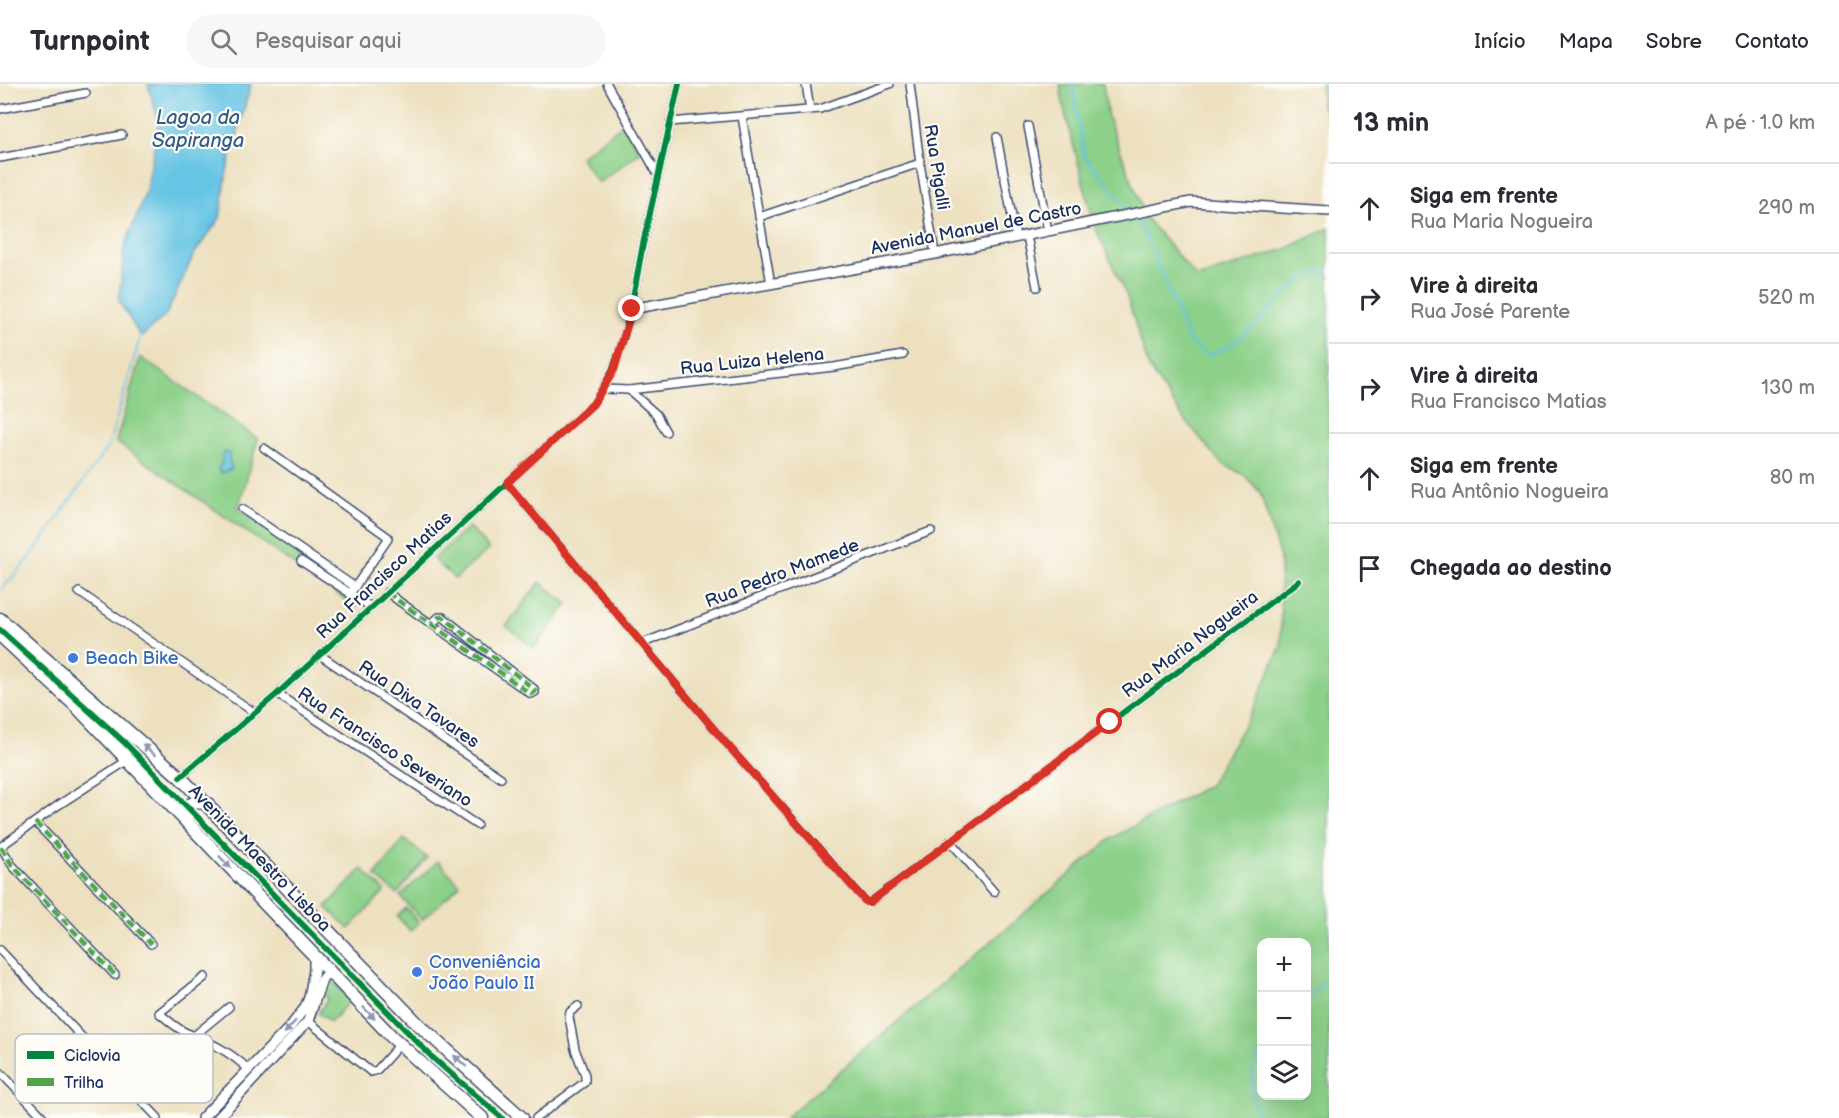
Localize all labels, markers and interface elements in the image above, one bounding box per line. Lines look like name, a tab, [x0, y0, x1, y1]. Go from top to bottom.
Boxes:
search box	[186, 14, 606, 68]
text: Turnpoint	[30, 25, 150, 58]
icon: search	[207, 25, 240, 58]
text: Pesquisar aqui	[255, 28, 402, 55]
text: Início	[1474, 29, 1526, 54]
text: Mapa	[1559, 29, 1613, 54]
text: Sobre	[1646, 29, 1702, 54]
text: Contato	[1735, 29, 1809, 54]
water label: Lagoa da Sapiranga	[152, 106, 244, 153]
text: 13 min	[1353, 108, 1429, 139]
text: A pé · 1.0 km	[1706, 111, 1815, 135]
street label: Rua Pigalli	[919, 123, 954, 211]
text: Siga em frente	[1410, 183, 1558, 210]
icon: ahead	[1353, 192, 1386, 225]
text: 290 m	[1758, 196, 1815, 220]
street label: Avenida Manuel de Castro	[869, 198, 1083, 259]
text: Rua Maria Nogueira	[1410, 210, 1593, 234]
text: Vire à direita	[1410, 273, 1538, 300]
icon: right	[1353, 282, 1386, 315]
text: 520 m	[1758, 286, 1815, 310]
route end	[618, 295, 644, 321]
text: Rua José Parente	[1410, 300, 1570, 324]
street label: Rua Luiza Helena	[679, 343, 825, 379]
text: Vire à direita	[1410, 363, 1538, 390]
icon: right	[1353, 372, 1386, 405]
text: 130 m	[1761, 376, 1815, 400]
text: Rua Francisco Matias	[1410, 390, 1607, 414]
text: Siga em frente	[1410, 453, 1558, 480]
icon: ahead	[1353, 462, 1386, 495]
text: 80 m	[1770, 466, 1815, 490]
text: Rua Antônio Nogueira	[1410, 480, 1609, 504]
street label: Rua Francisco Matias	[312, 507, 456, 643]
street label: Rua Pedro Mamede	[702, 534, 862, 612]
icon: arrive	[1353, 552, 1386, 585]
text: Chegada ao destino	[1410, 555, 1612, 582]
street label: Rua Maria Nogueira	[1118, 586, 1262, 702]
place label: Beach Bike	[85, 648, 179, 669]
marker: Beach Bike	[66, 651, 80, 665]
street label: Rua Diva Tavares	[354, 656, 483, 753]
street label: Rua Francisco Severiano	[293, 683, 476, 812]
route start	[1096, 708, 1122, 734]
one-way arrow	[142, 744, 157, 757]
street label: Avenida Maestro Lisboa	[184, 781, 335, 936]
one-way arrow	[218, 855, 232, 869]
map controls	[1257, 938, 1311, 1100]
button: +	[1257, 938, 1311, 992]
place label: Conveniência João Paulo II	[429, 952, 541, 994]
marker: Conveniência João Paulo II	[410, 965, 424, 979]
button: −	[1257, 992, 1311, 1046]
one-way arrow	[362, 1005, 376, 1020]
one-way arrow	[284, 1019, 297, 1034]
legend	[15, 1034, 213, 1103]
button: layers	[1257, 1046, 1311, 1100]
text: Ciclovia	[64, 1047, 121, 1066]
one-way arrow	[453, 1055, 467, 1069]
text: Trilha	[64, 1074, 104, 1093]

